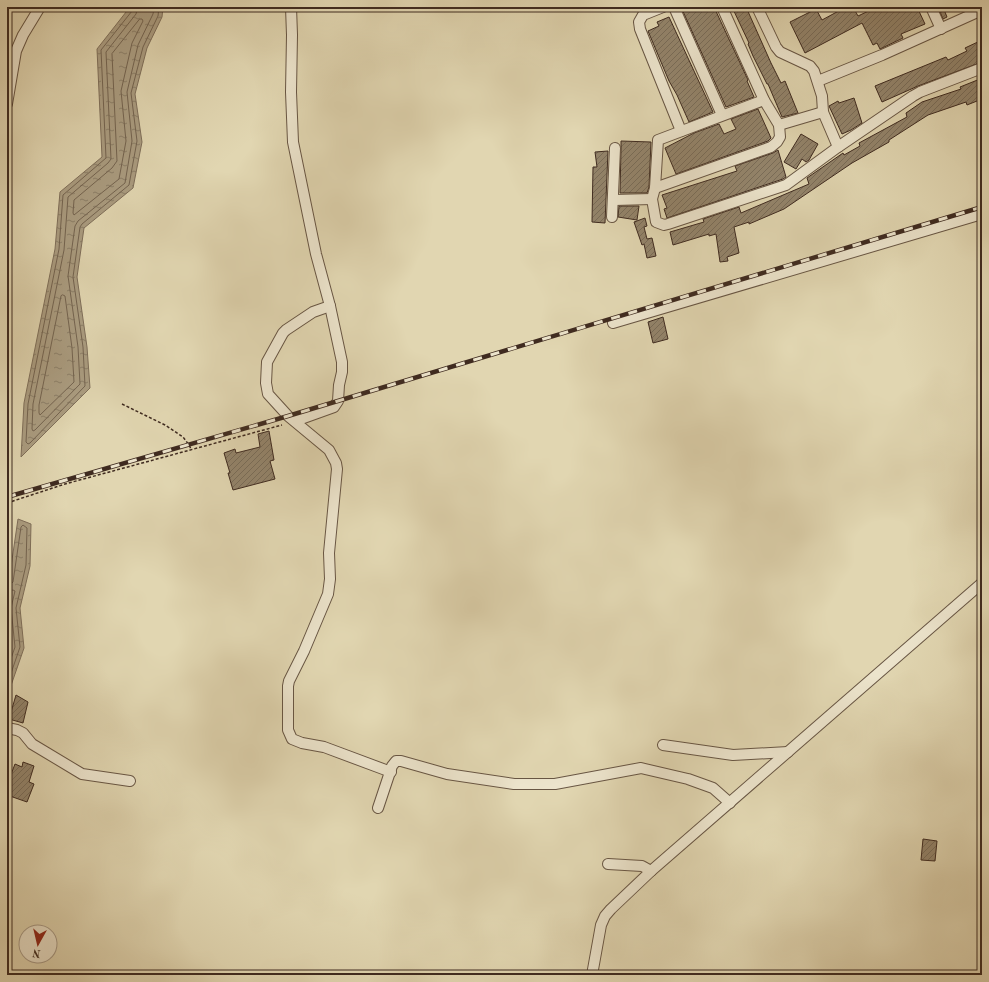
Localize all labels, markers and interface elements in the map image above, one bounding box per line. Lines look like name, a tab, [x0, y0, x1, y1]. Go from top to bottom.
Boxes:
north arrow	[18, 924, 58, 964]
text: N	[31, 946, 42, 958]

